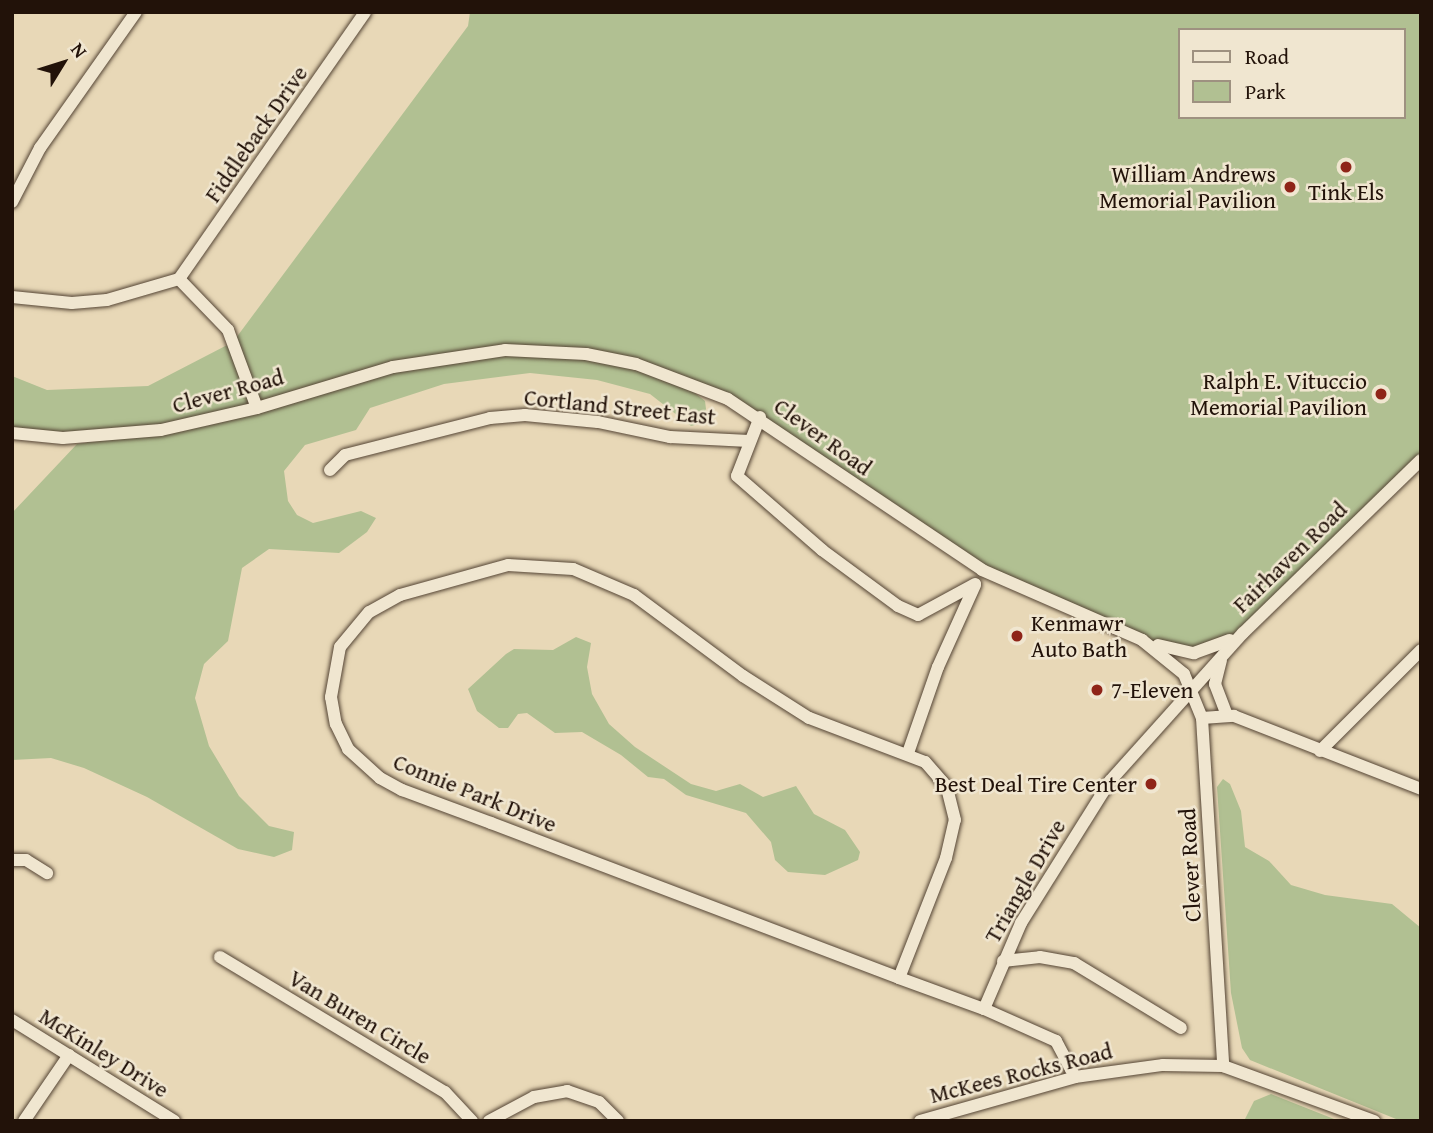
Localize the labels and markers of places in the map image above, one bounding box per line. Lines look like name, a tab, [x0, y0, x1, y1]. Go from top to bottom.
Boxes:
marker: Tink Els	[1338, 159, 1354, 175]
place label: William Andrews Memorial Pavilion	[1099, 160, 1276, 214]
place label: Tink Els	[1308, 178, 1384, 206]
marker: William Andrews Memorial Pavilion	[1282, 179, 1298, 195]
place label: Ralph E. Vituccio Memorial Pavilion	[1190, 367, 1367, 421]
marker: Ralph E. Vituccio Memorial Pavilion	[1373, 386, 1389, 402]
place label: Kenmawr Auto Bath	[1031, 609, 1127, 663]
marker: Kenmawr Auto Bath	[1009, 628, 1025, 644]
place label: 7-Eleven	[1111, 676, 1193, 704]
marker: 7-Eleven	[1089, 682, 1105, 698]
place label: Best Deal Tire Center	[935, 770, 1137, 798]
marker: Best Deal Tire Center	[1143, 776, 1159, 792]

